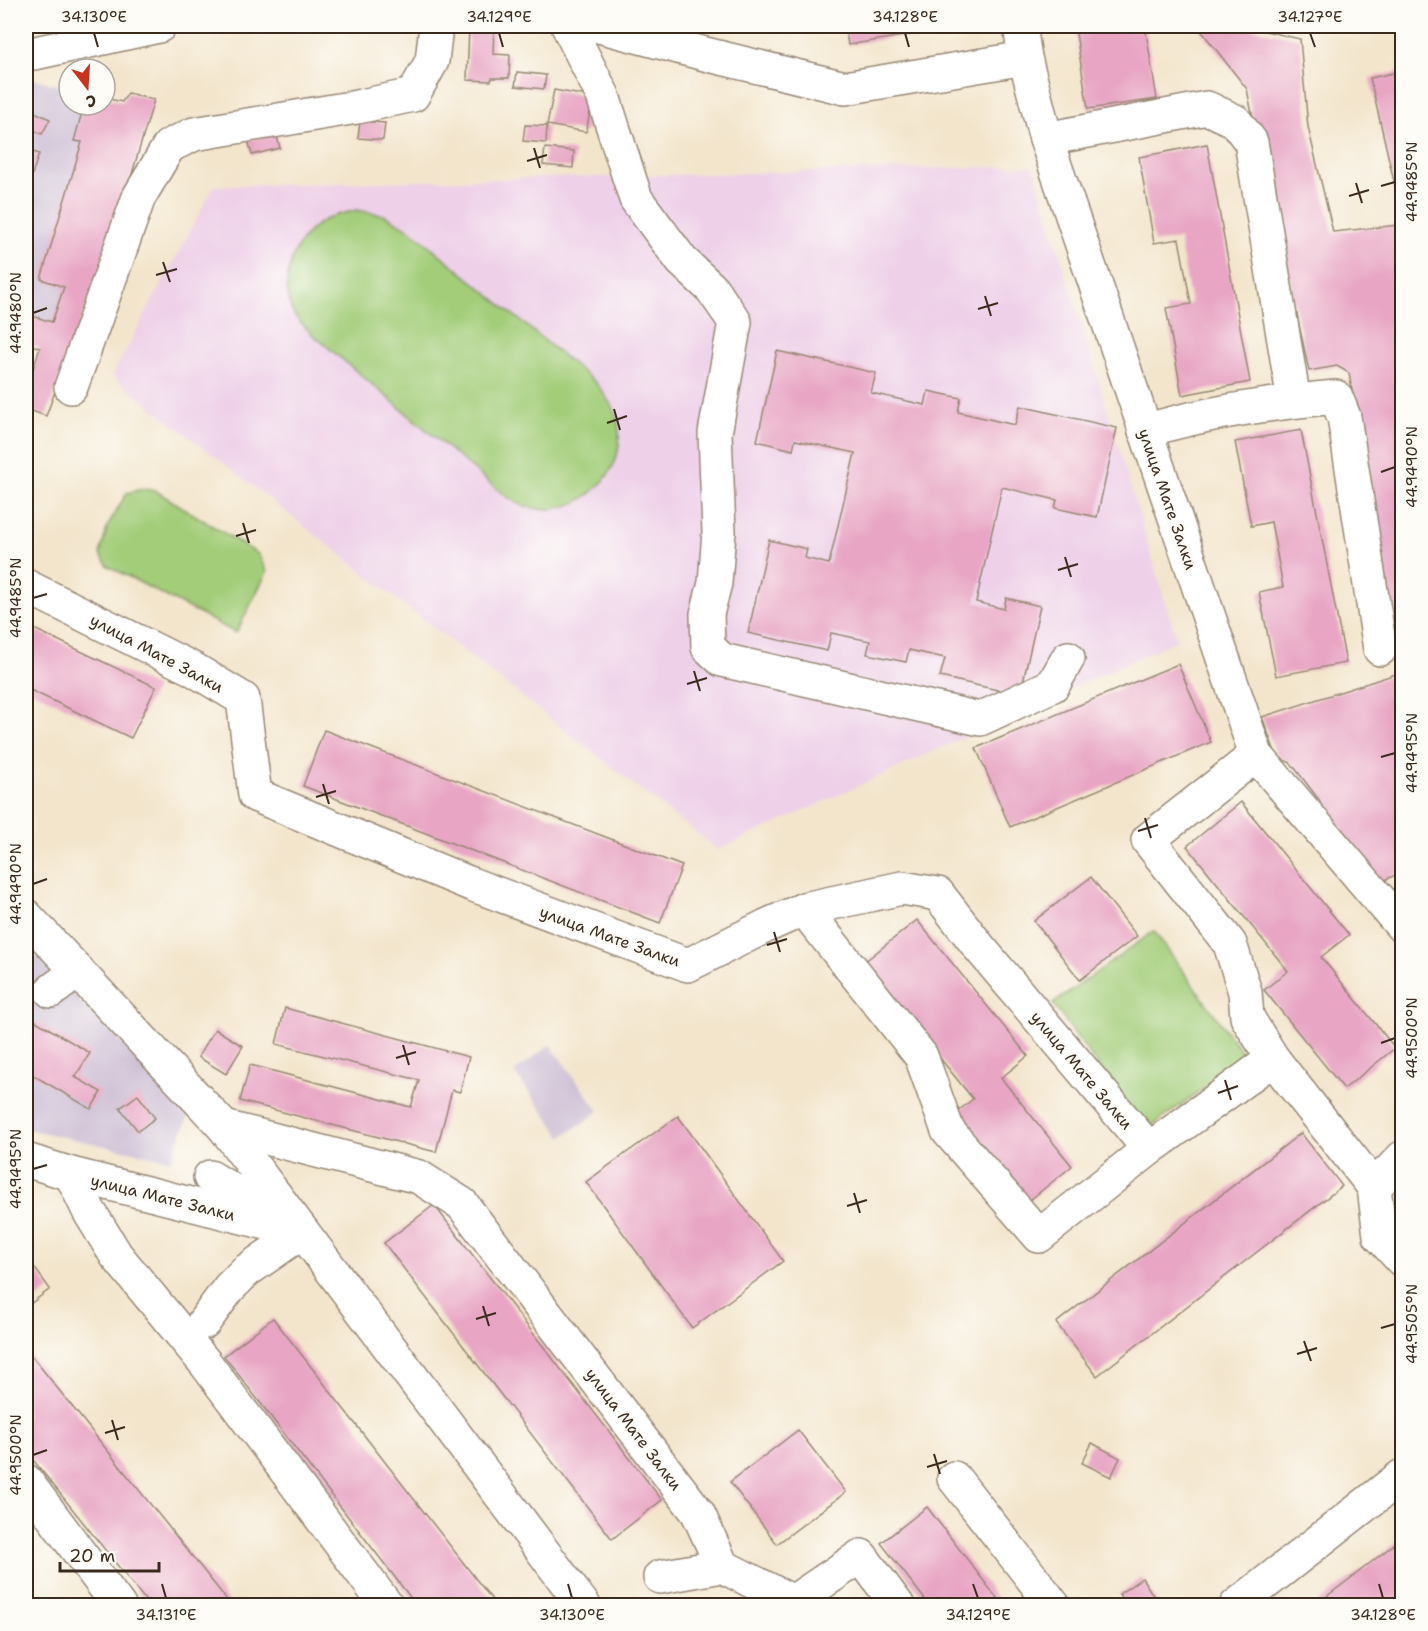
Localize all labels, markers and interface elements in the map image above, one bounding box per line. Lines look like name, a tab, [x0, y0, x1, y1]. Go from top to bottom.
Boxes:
text: 34.130°E	[61, 7, 127, 27]
text: 34.129°E	[466, 7, 532, 27]
text: 34.128°E	[872, 7, 938, 27]
text: 34.127°E	[1278, 7, 1342, 27]
north arrow	[57, 57, 117, 117]
text: С	[83, 89, 99, 112]
text: 44.9485°N	[1402, 142, 1422, 222]
text: 44.9480°N	[6, 272, 26, 354]
street label: улица Мате Залки	[1134, 426, 1202, 573]
text: 44.9490°N	[1402, 426, 1422, 508]
text: 44.9485°N	[6, 558, 26, 638]
street label: улица Мате Залки	[86, 609, 227, 697]
text: 44.9495°N	[1402, 713, 1422, 793]
text: 44.9490°N	[6, 843, 26, 925]
street label: улица Мате Залки	[537, 901, 683, 972]
text: 44.9500°N	[1402, 997, 1422, 1079]
street label: улица Мате Залки	[1026, 1007, 1137, 1134]
text: 44.9495°N	[6, 1129, 26, 1209]
street label: улица Мате Залки	[89, 1169, 237, 1226]
text: 44.9505°N	[1402, 1284, 1422, 1364]
street label: улица Мате Залки	[581, 1364, 687, 1495]
text: 44.9500°N	[6, 1414, 26, 1496]
scale bar	[60, 1535, 159, 1573]
text: 20 m	[69, 1544, 115, 1568]
text: 34.131°E	[135, 1605, 197, 1625]
text: 34.130°E	[539, 1605, 605, 1625]
text: 34.129°E	[945, 1605, 1011, 1625]
text: 34.128°E	[1350, 1605, 1416, 1625]

